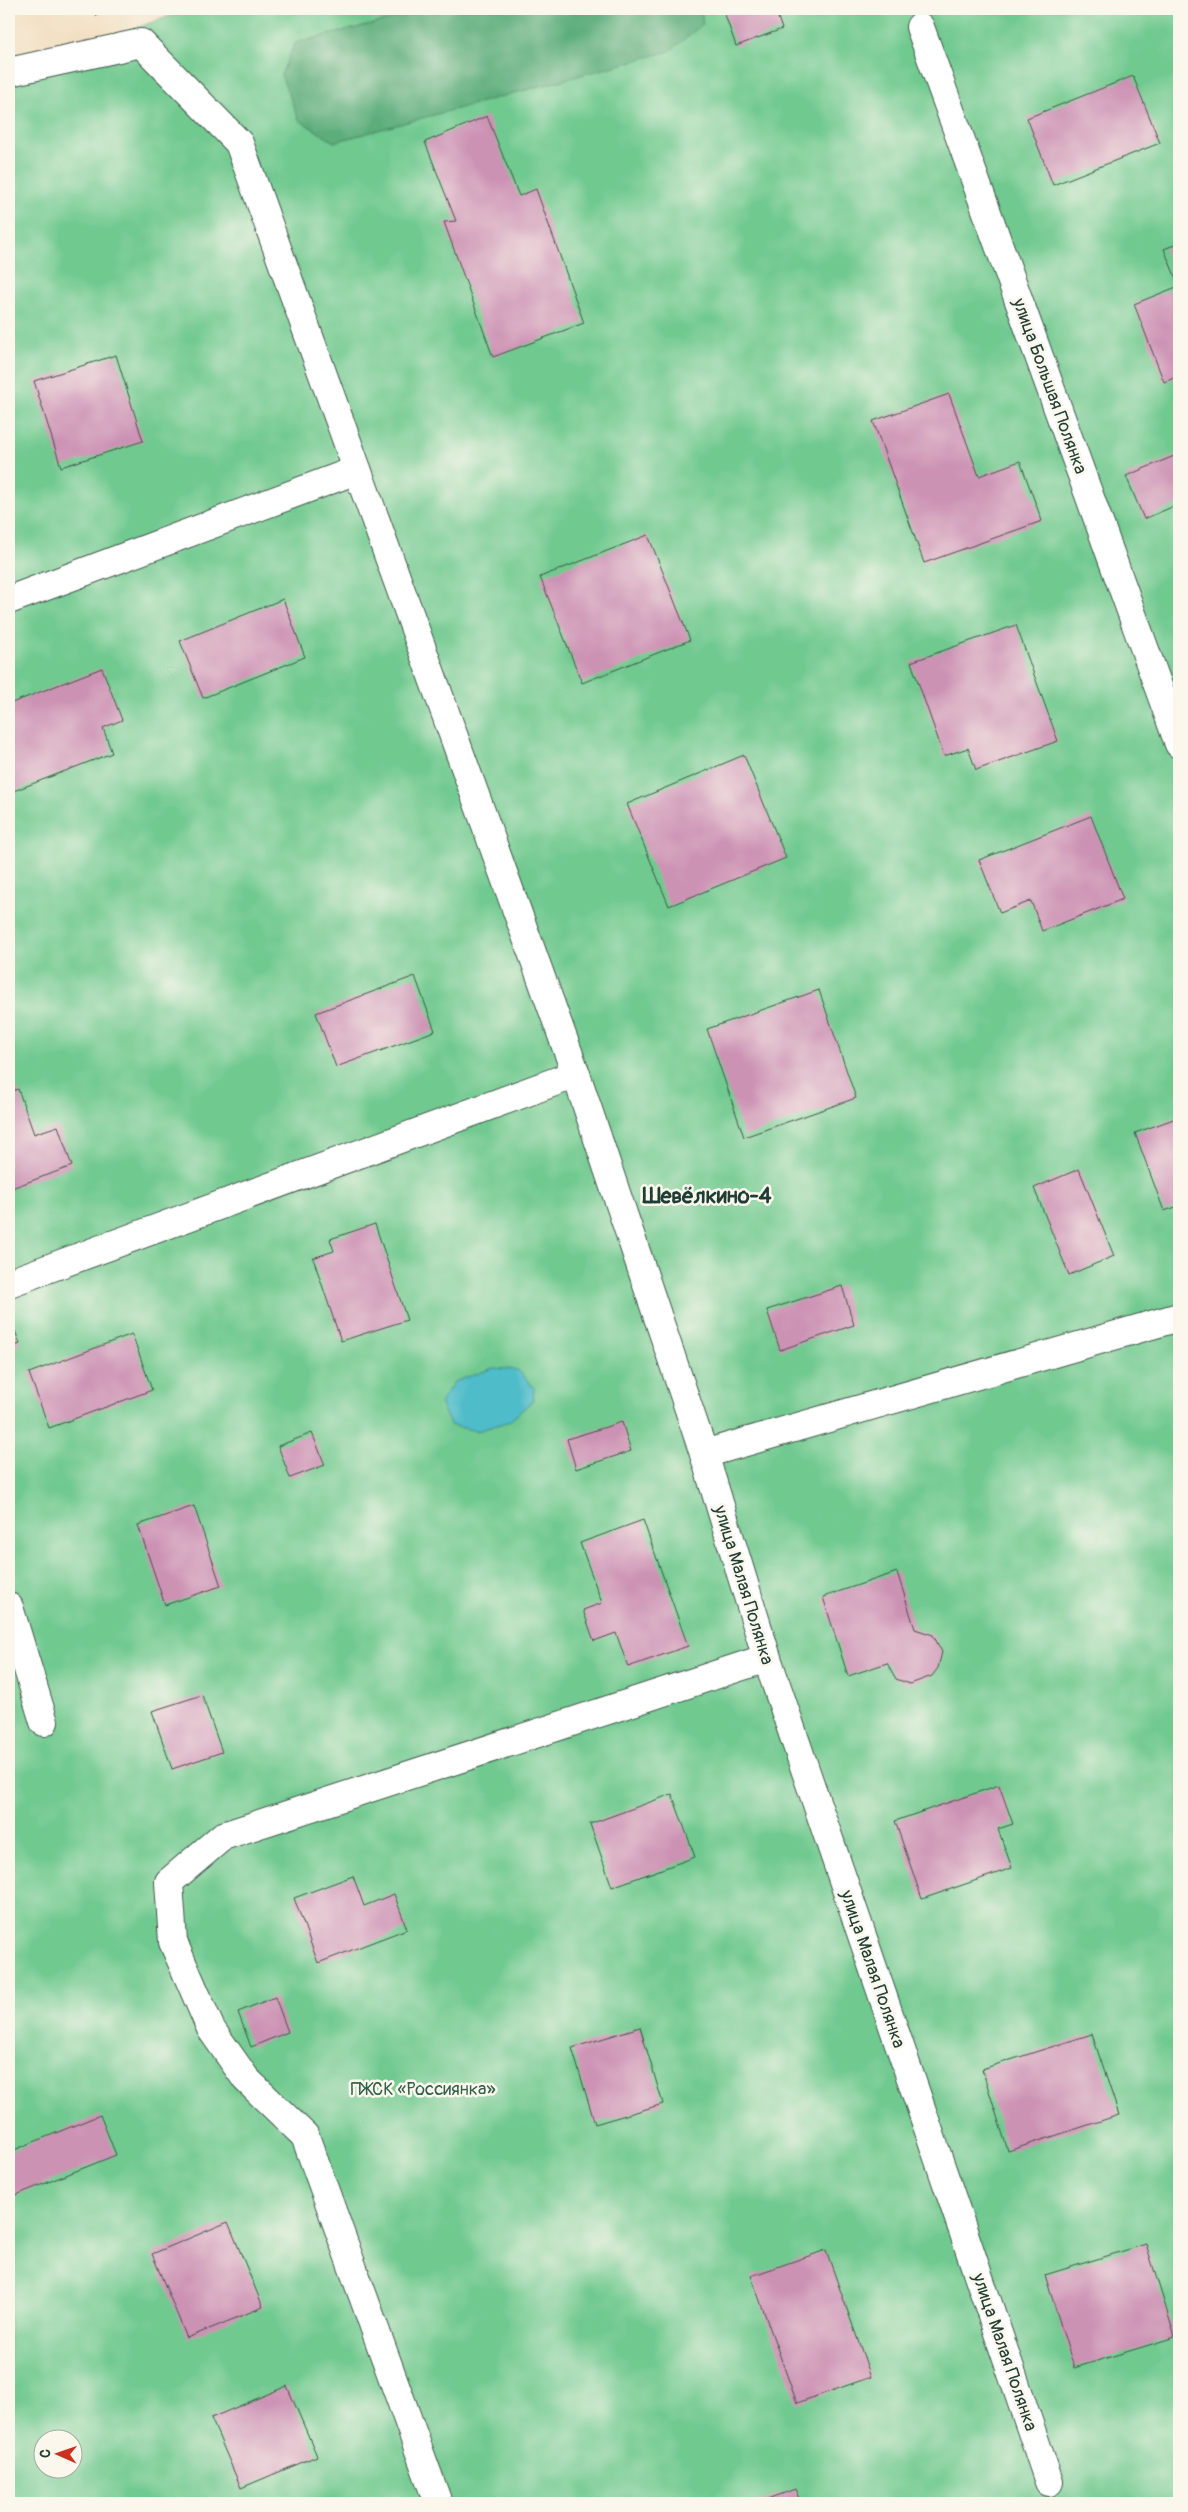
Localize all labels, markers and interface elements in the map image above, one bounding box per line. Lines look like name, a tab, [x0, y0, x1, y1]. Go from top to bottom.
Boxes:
street label: улица Большая Полянка	[1007, 294, 1092, 477]
district label: Шевёлкино-4	[641, 1182, 772, 1210]
street label: улица Малая Полянка	[708, 1502, 779, 1668]
street label: улица Малая Полянка	[834, 1886, 910, 2051]
park label: ПЖСК «Россиянка»	[350, 2078, 496, 2101]
street label: улица Малая Полянка	[966, 2269, 1042, 2434]
north arrow	[32, 2430, 82, 2480]
text: С	[37, 2449, 54, 2458]

